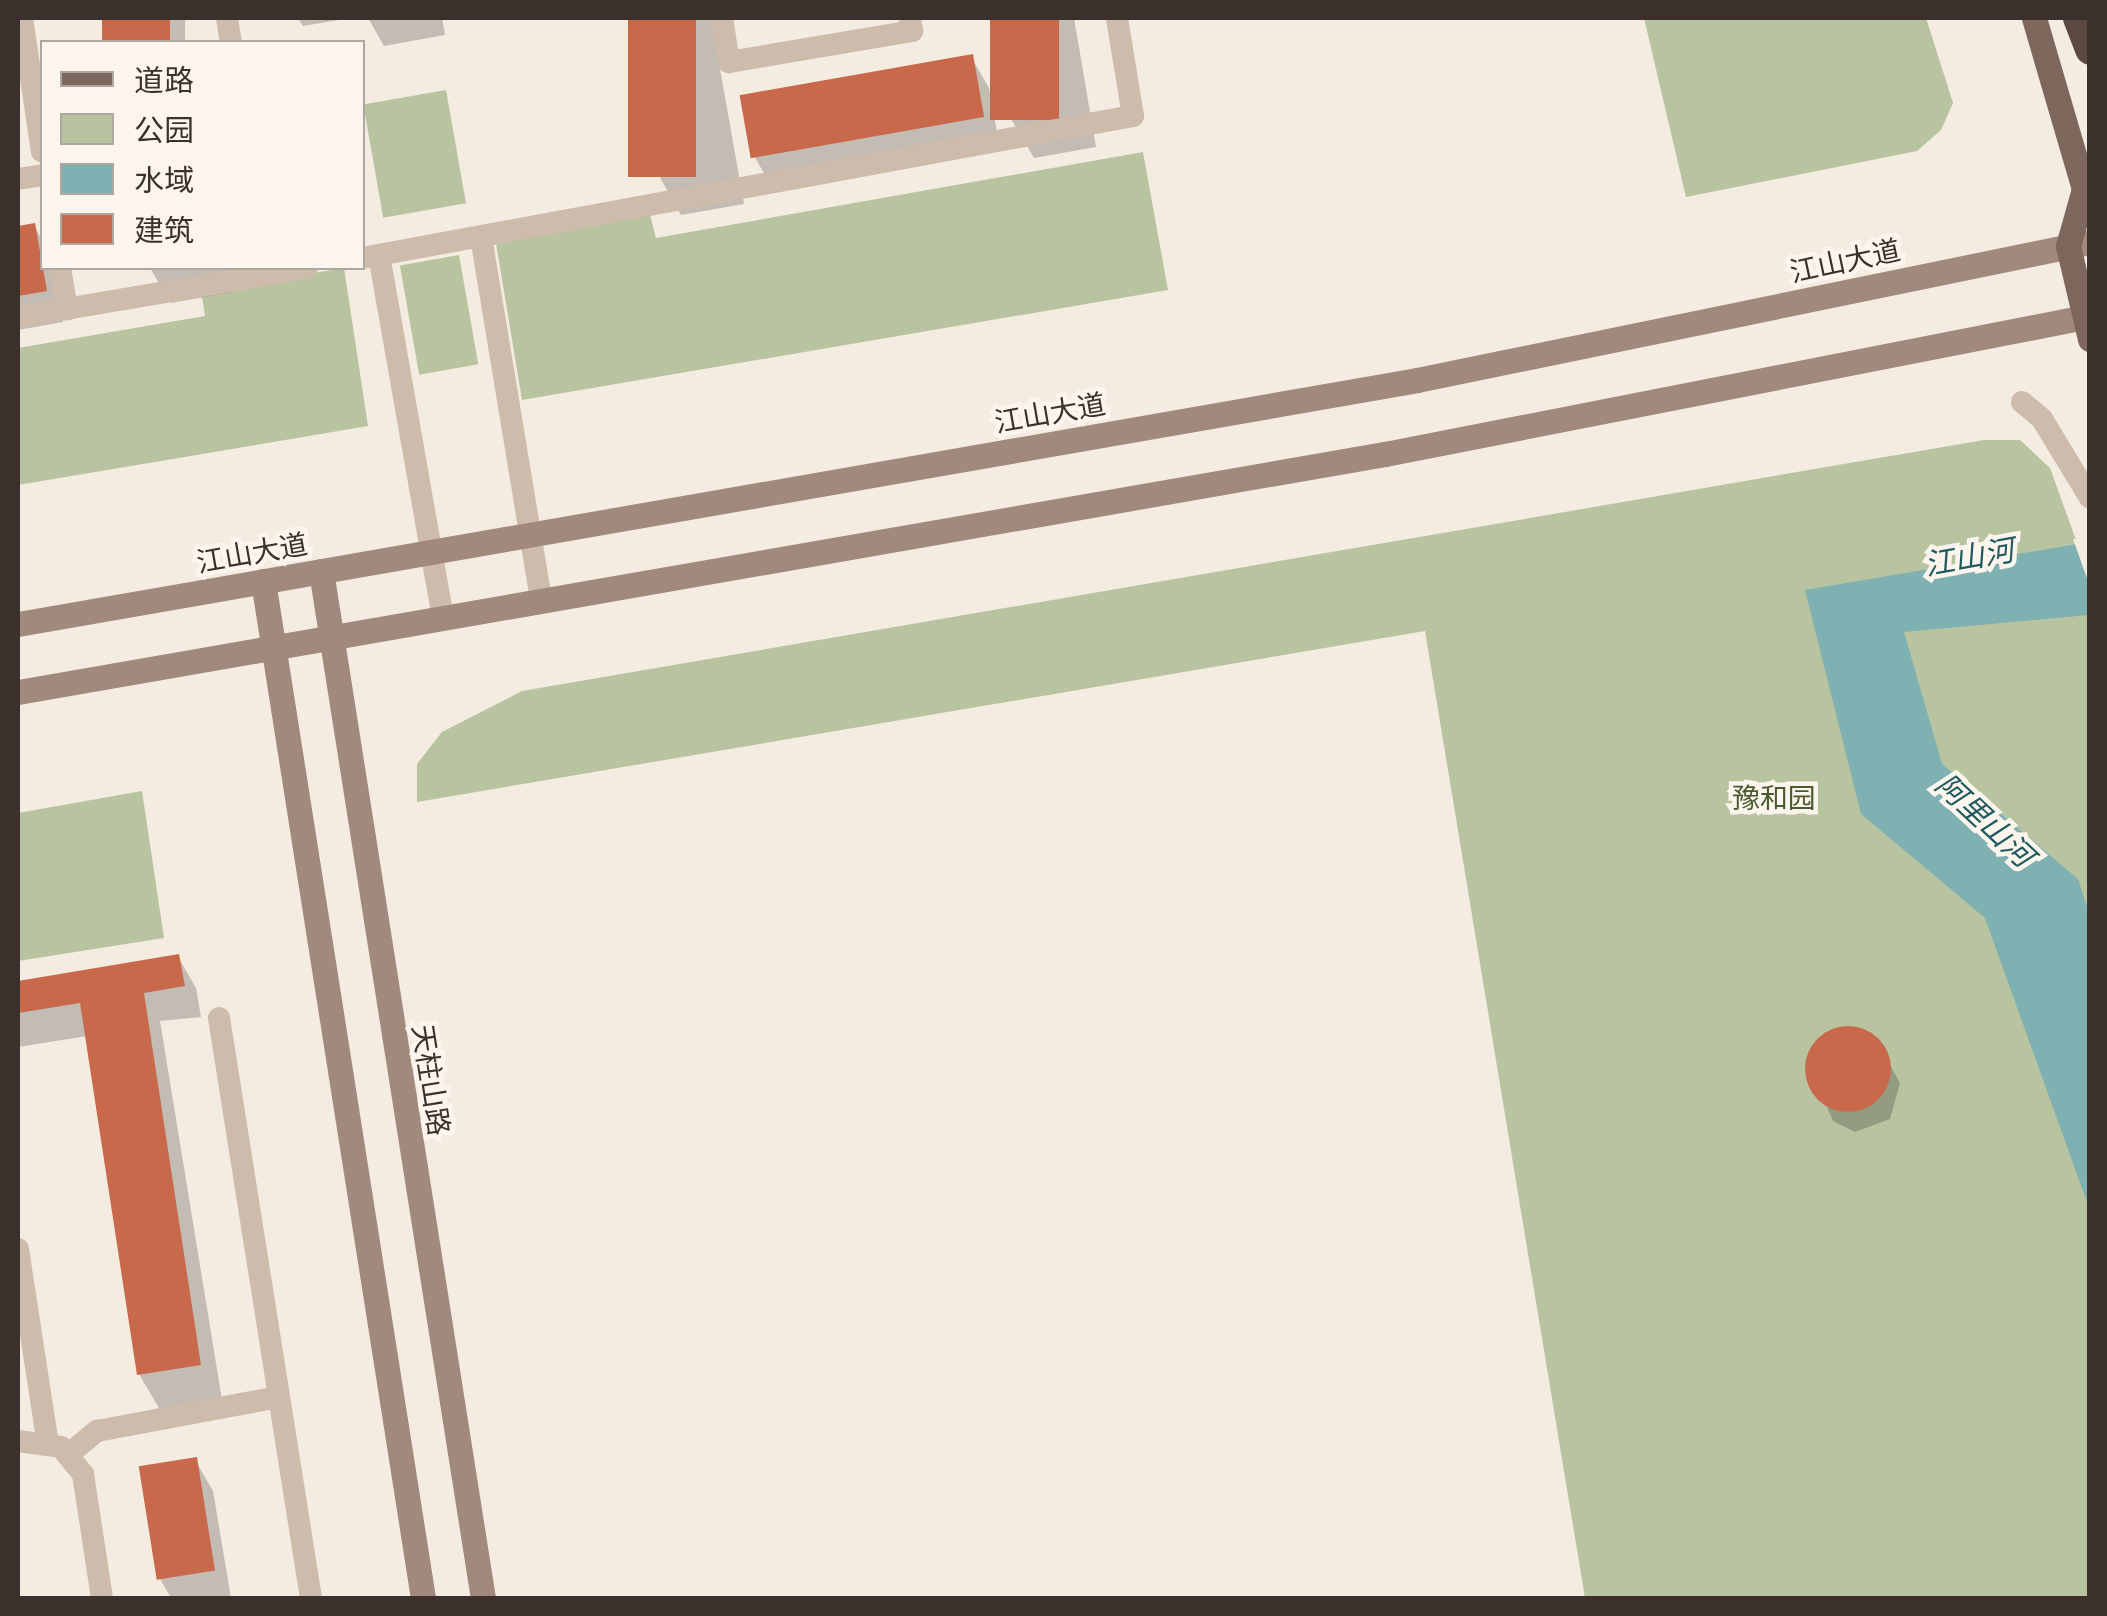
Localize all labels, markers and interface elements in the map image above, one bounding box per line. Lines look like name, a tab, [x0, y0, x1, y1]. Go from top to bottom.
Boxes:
legend	[40, 40, 365, 270]
text: 道路	[134, 57, 194, 103]
text: 公园	[134, 107, 194, 153]
text: 水域	[134, 157, 194, 203]
text: 建筑	[134, 207, 194, 253]
street label: 江山大道	[1787, 233, 1903, 289]
street label: 江山大道	[992, 387, 1108, 439]
street label: 江山大道	[194, 527, 310, 579]
water label: 江山河	[1922, 531, 2016, 583]
water label: 阿里山河	[1929, 766, 2041, 874]
park label: 豫和园	[1732, 781, 1816, 815]
street label: 天柱山路	[406, 1022, 456, 1138]

